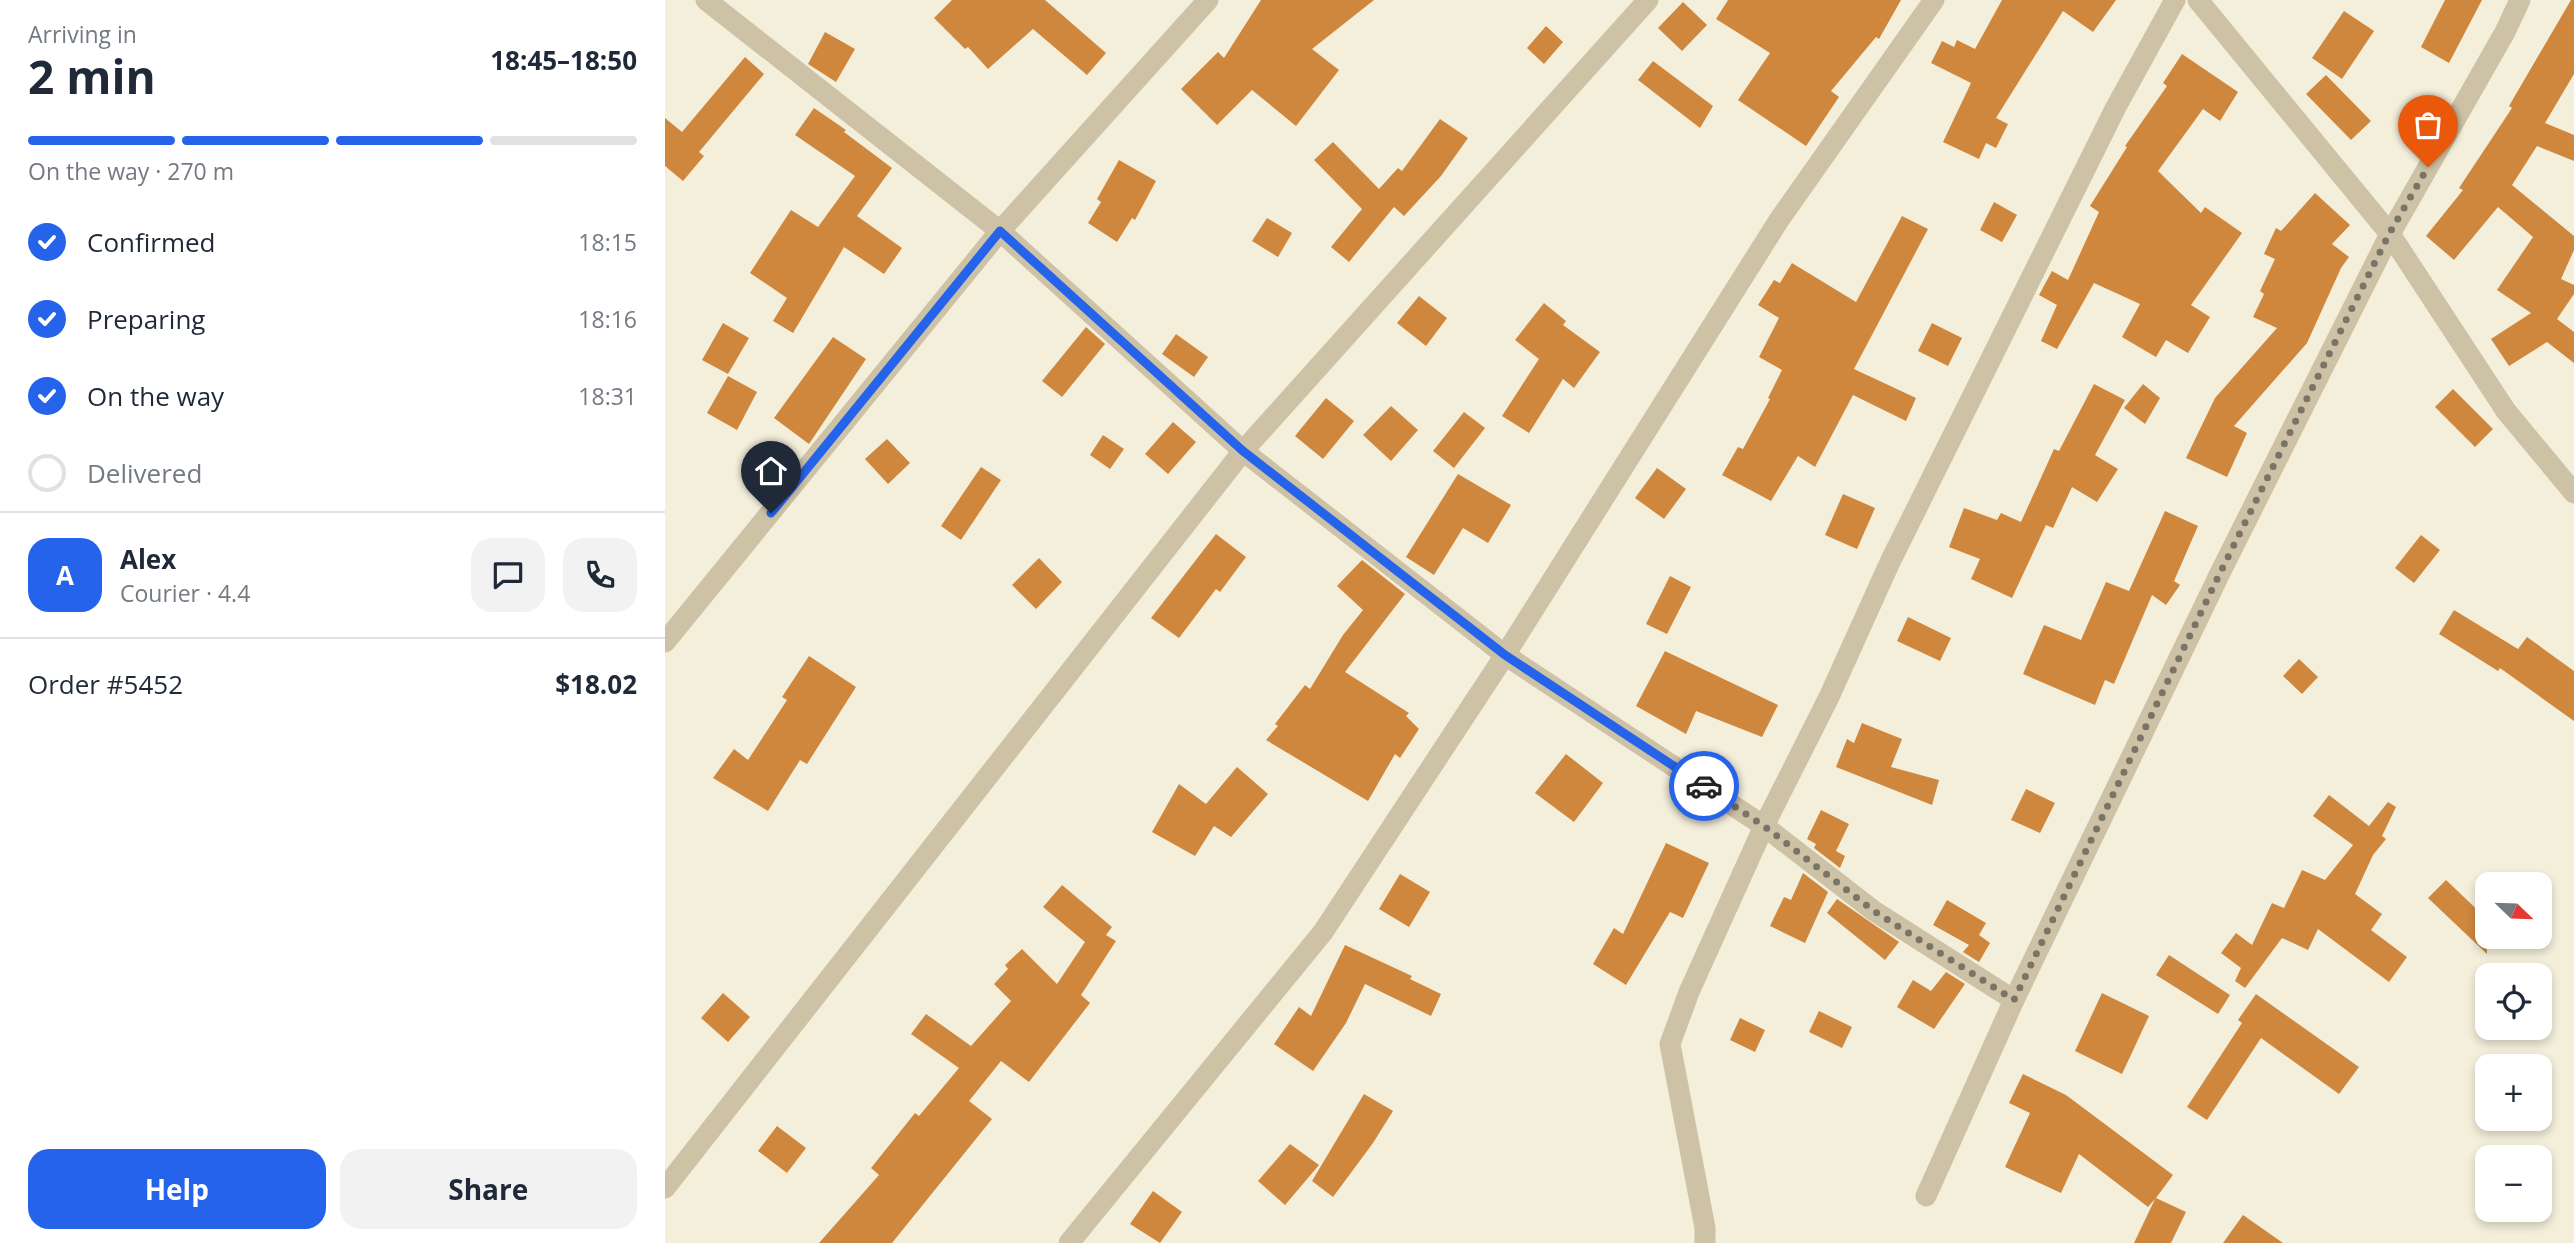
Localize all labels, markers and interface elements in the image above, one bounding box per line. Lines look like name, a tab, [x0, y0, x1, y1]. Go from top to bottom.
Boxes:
text: Arriving in	[28, 18, 137, 50]
text: 18:45–18:50	[490, 42, 637, 78]
text: 2 min	[28, 45, 156, 107]
pin	[2398, 95, 2458, 167]
icon: bag	[2409, 106, 2447, 144]
text: On the way · 270 m	[28, 155, 234, 187]
icon: check	[28, 223, 66, 261]
text: Confirmed	[87, 224, 215, 260]
text: 18:15	[578, 226, 637, 258]
icon: check	[28, 300, 66, 338]
text: Preparing	[87, 301, 205, 337]
text: 18:16	[578, 303, 637, 335]
icon: check	[28, 377, 66, 415]
text: On the way	[87, 378, 224, 414]
text: 18:31	[578, 380, 637, 412]
pin	[741, 441, 801, 513]
icon: home	[752, 452, 790, 490]
text: Delivered	[87, 455, 202, 491]
button: chat	[471, 538, 545, 612]
button: phone	[563, 538, 637, 612]
text: Alex	[120, 541, 176, 577]
text: A	[56, 557, 74, 593]
text: Courier · 4.4	[120, 577, 250, 609]
text: Order #5452	[28, 666, 183, 702]
text: $18.02	[555, 666, 637, 702]
courier	[1669, 751, 1739, 821]
icon: car	[1685, 767, 1723, 805]
north arrow	[2475, 872, 2551, 948]
map controls	[2475, 872, 2552, 1222]
button: locate	[2475, 963, 2552, 1040]
button: +	[2475, 1054, 2552, 1131]
button: −	[2475, 1145, 2552, 1222]
button: Help	[28, 1149, 326, 1229]
button: Share	[340, 1149, 637, 1229]

